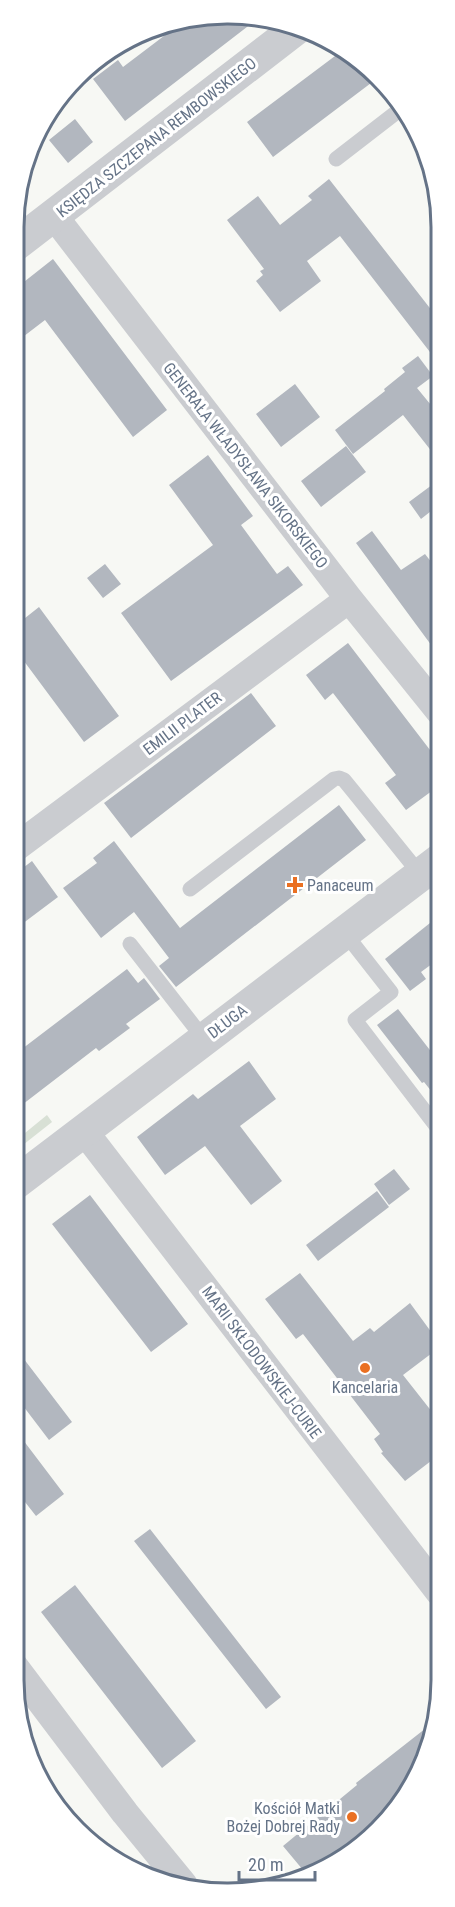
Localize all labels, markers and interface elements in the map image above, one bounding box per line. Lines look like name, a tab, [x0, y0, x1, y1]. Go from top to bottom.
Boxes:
street label: KSIĘDZA SZCZEPANA REMBOWSKIEGO	[53, 53, 260, 221]
street label: GENERAŁA WŁADYSŁAWA SIKORSKIEGO	[159, 359, 332, 572]
street label: EMILII PLATER	[139, 688, 226, 759]
place label: Panaceum	[307, 876, 374, 895]
marker: Panaceum	[288, 878, 302, 892]
street label: DŁUGA	[204, 1000, 251, 1042]
street label: MARII SKŁODOWSKIEJ-CURIE	[198, 1282, 325, 1442]
marker: Kancelaria	[358, 1361, 372, 1375]
place label: Kancelaria	[332, 1378, 398, 1397]
place label: Kościół Matki Bożej Dobrej Rady	[226, 1799, 340, 1836]
marker: Kościół Matki Bożej Dobrej Rady	[345, 1810, 359, 1824]
scale bar	[239, 1844, 316, 1882]
text: 20 m	[248, 1854, 283, 1875]

